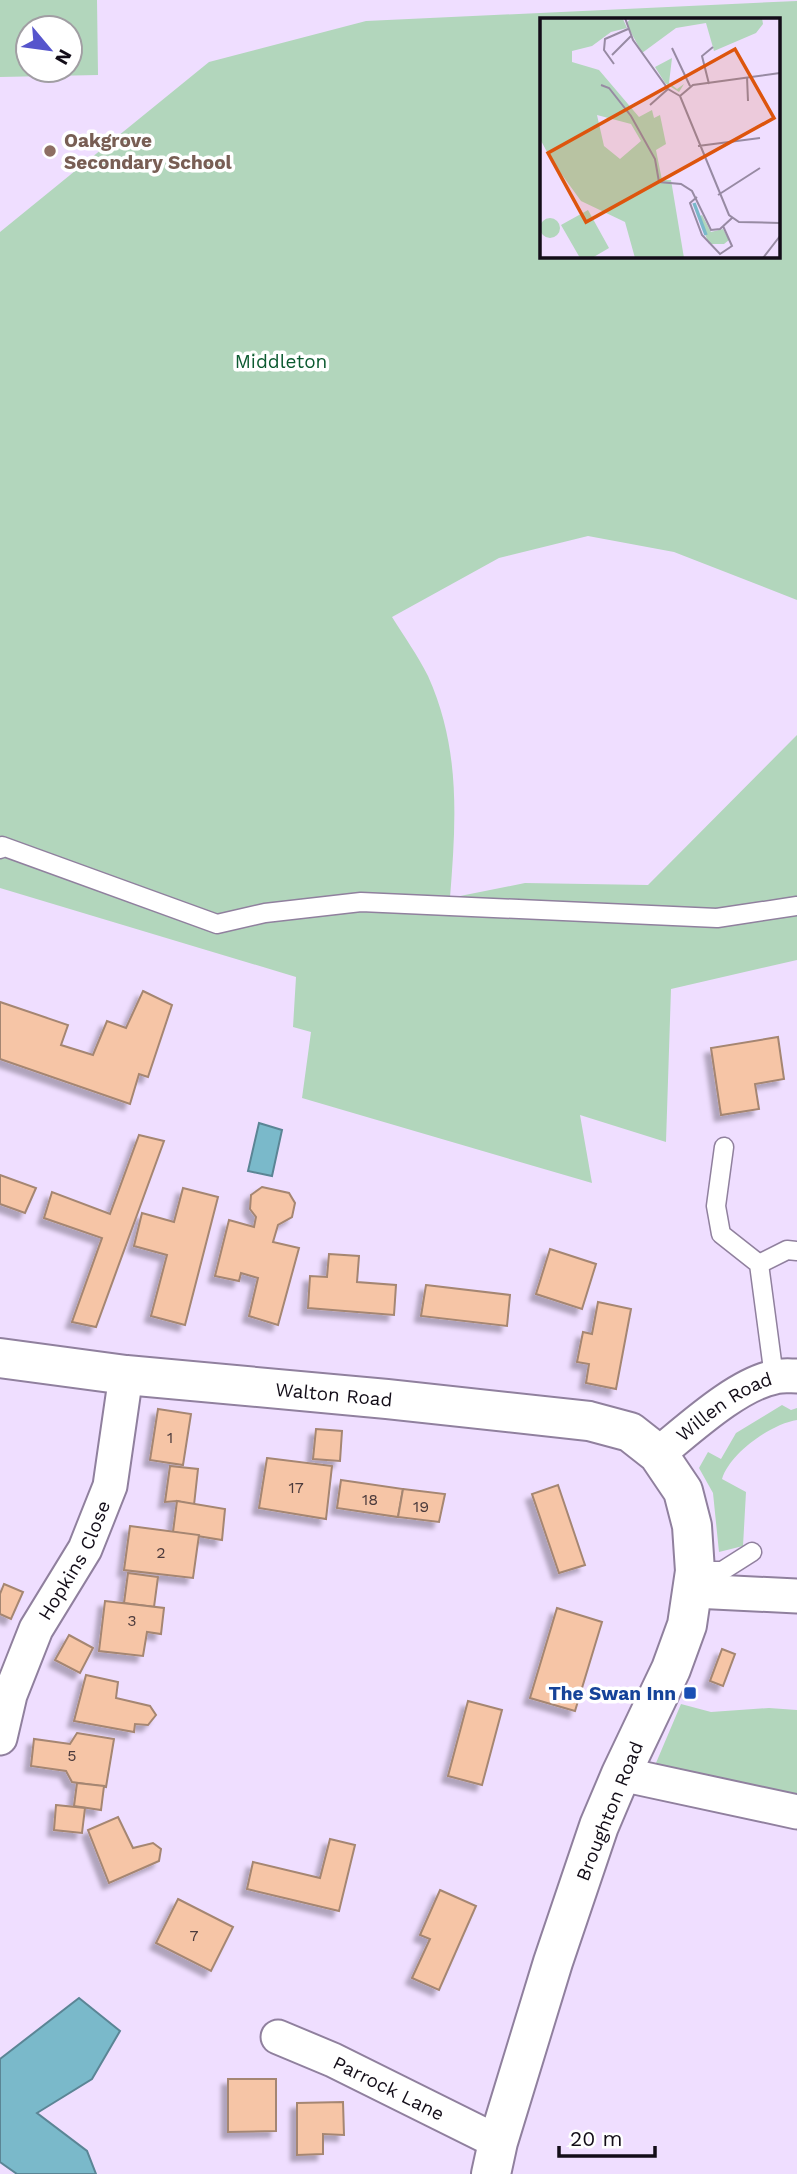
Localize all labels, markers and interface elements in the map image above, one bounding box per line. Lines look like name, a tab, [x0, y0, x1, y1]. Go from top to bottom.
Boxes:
north arrow	[14, 14, 84, 84]
inset map	[540, 18, 780, 257]
text: N	[50, 45, 77, 69]
place label: Oakgrove Secondary School	[64, 129, 233, 174]
marker: Oakgrove Secondary School	[42, 143, 58, 159]
park label: Middleton	[235, 350, 327, 373]
street label: Willen Road	[672, 1367, 775, 1446]
street label: Walton Road	[274, 1378, 394, 1411]
house number: 1	[167, 1428, 173, 1447]
house number: 17	[288, 1478, 304, 1497]
house number: 18	[362, 1490, 378, 1509]
street label: Hopkins Close	[33, 1497, 115, 1624]
house number: 19	[413, 1497, 429, 1516]
house number: 2	[156, 1543, 166, 1562]
house number: 3	[127, 1611, 137, 1630]
place label: The Swan Inn	[549, 1682, 676, 1705]
marker: The Swan Inn	[682, 1685, 698, 1701]
street label: Broughton Road	[571, 1738, 648, 1884]
house number: 5	[67, 1746, 77, 1765]
house number: 7	[190, 1926, 199, 1945]
street label: Parrock Lane	[329, 2051, 448, 2126]
scale bar	[559, 2114, 655, 2158]
text: 20 m	[570, 2126, 622, 2151]

